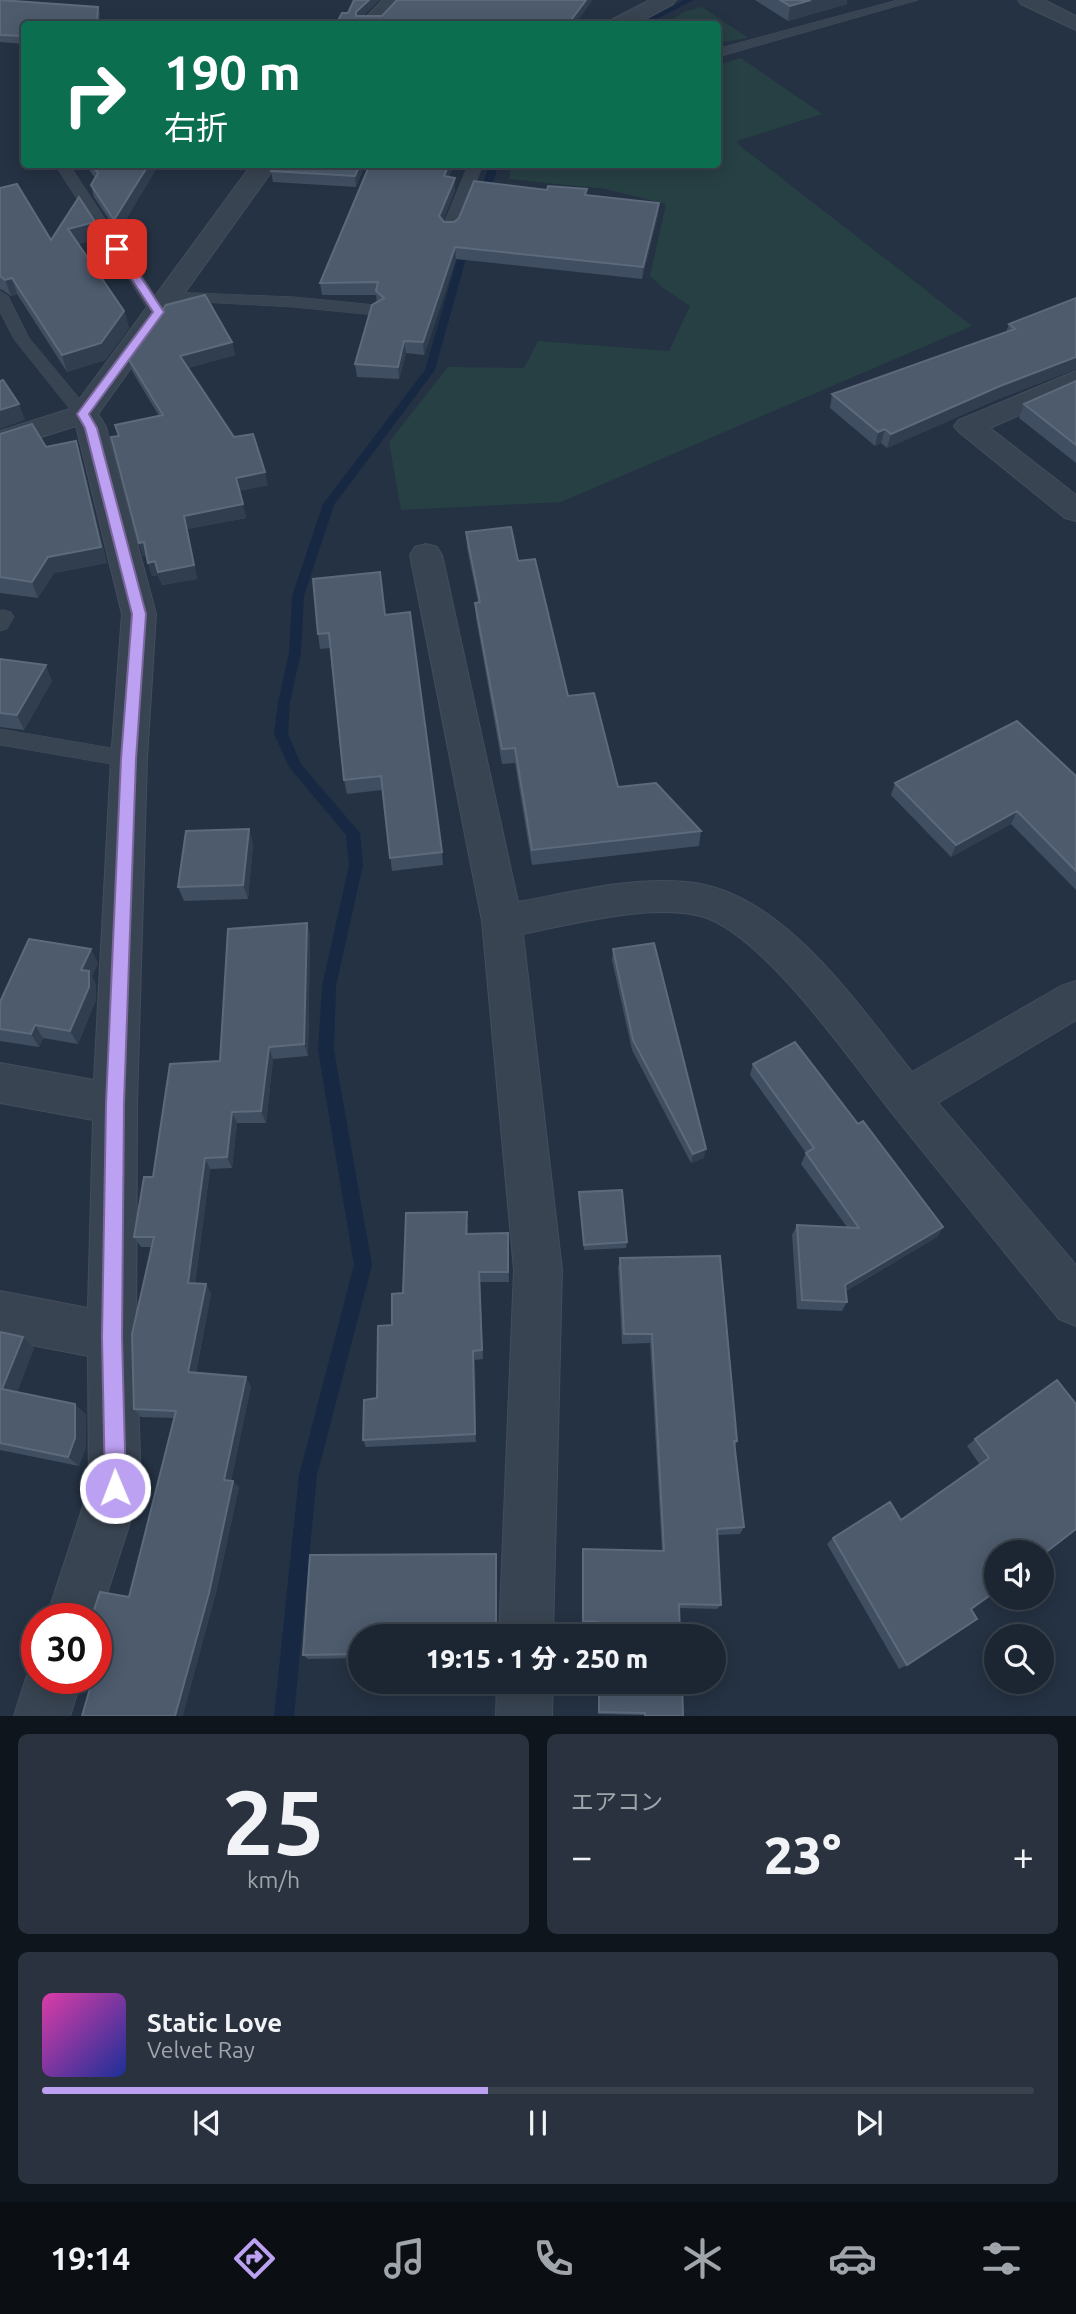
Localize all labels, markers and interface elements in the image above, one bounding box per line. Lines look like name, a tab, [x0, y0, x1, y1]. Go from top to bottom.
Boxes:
text: 190 m	[164, 44, 301, 99]
icon: right	[49, 49, 140, 140]
text: 右折	[164, 109, 228, 145]
pin	[87, 219, 147, 279]
icon: arrive	[98, 230, 136, 268]
position arrow	[78, 1451, 152, 1525]
map controls	[984, 1540, 1054, 1694]
button: sound	[984, 1540, 1054, 1610]
speed limit sign: 30	[21, 1603, 112, 1694]
button: search	[984, 1624, 1054, 1694]
text: 19:15 · 1 分 · 250 m	[426, 1644, 648, 1673]
text: 25	[222, 1770, 325, 1872]
text: エアコン	[571, 1789, 663, 1814]
text: 23°	[764, 1826, 841, 1884]
text: −	[571, 1835, 592, 1877]
text: +	[1013, 1835, 1034, 1877]
text: km/h	[247, 1867, 300, 1892]
text: Static Love	[147, 2008, 282, 2037]
text: Velvet Ray	[147, 2037, 255, 2062]
icon: previous	[188, 2104, 226, 2142]
icon: pause	[519, 2104, 557, 2142]
icon: next	[850, 2104, 888, 2142]
icon: directions	[230, 2234, 279, 2283]
icon: music	[380, 2234, 429, 2283]
icon: phone	[529, 2234, 578, 2283]
icon: climate	[678, 2234, 727, 2283]
icon: car	[828, 2234, 877, 2283]
icon: filters	[977, 2234, 1026, 2283]
text: 19:14	[50, 2240, 130, 2276]

